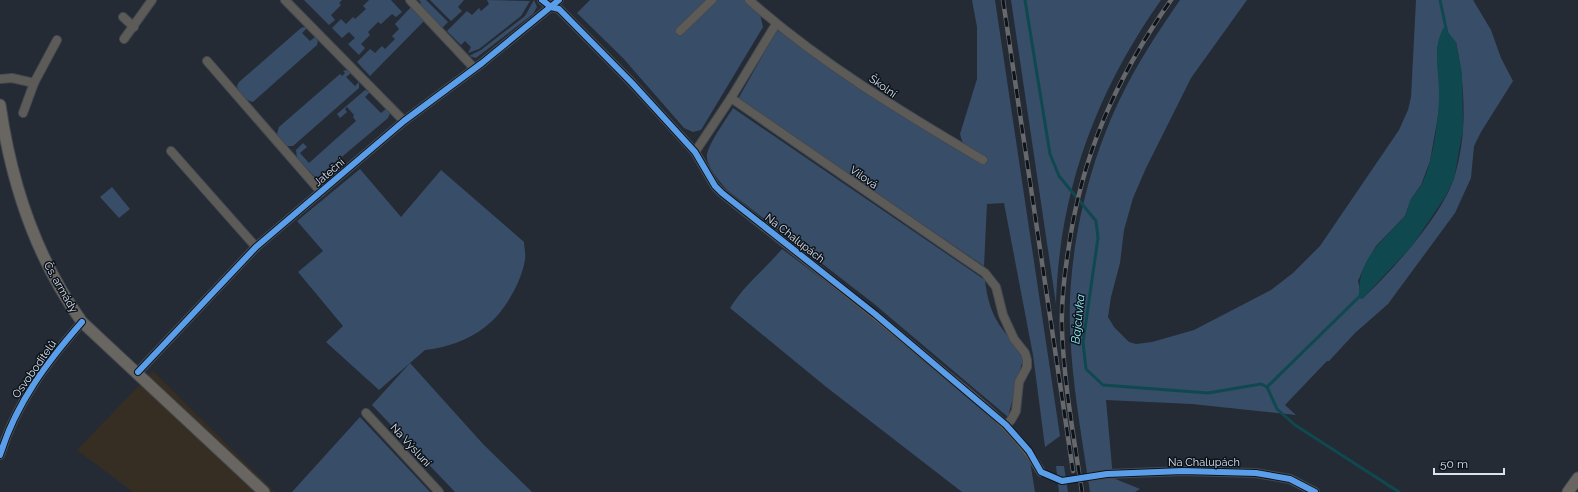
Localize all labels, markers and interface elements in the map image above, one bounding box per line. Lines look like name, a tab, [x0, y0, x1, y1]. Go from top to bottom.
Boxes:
street label: Školní	[866, 72, 900, 101]
street label: Jateční	[311, 155, 348, 189]
street label: Vilová	[847, 163, 880, 192]
street label: Na Chalupách	[762, 211, 827, 266]
street label: Čs. armády	[41, 259, 81, 315]
water label: Bajcůvka	[1068, 293, 1088, 345]
street label: Osvoboditelů	[10, 338, 59, 401]
street label: Na Výsluní	[388, 421, 434, 470]
scale bar	[1434, 450, 1504, 476]
street label: Na Chalupách	[1168, 456, 1240, 469]
text: 50 m	[1440, 457, 1468, 471]

